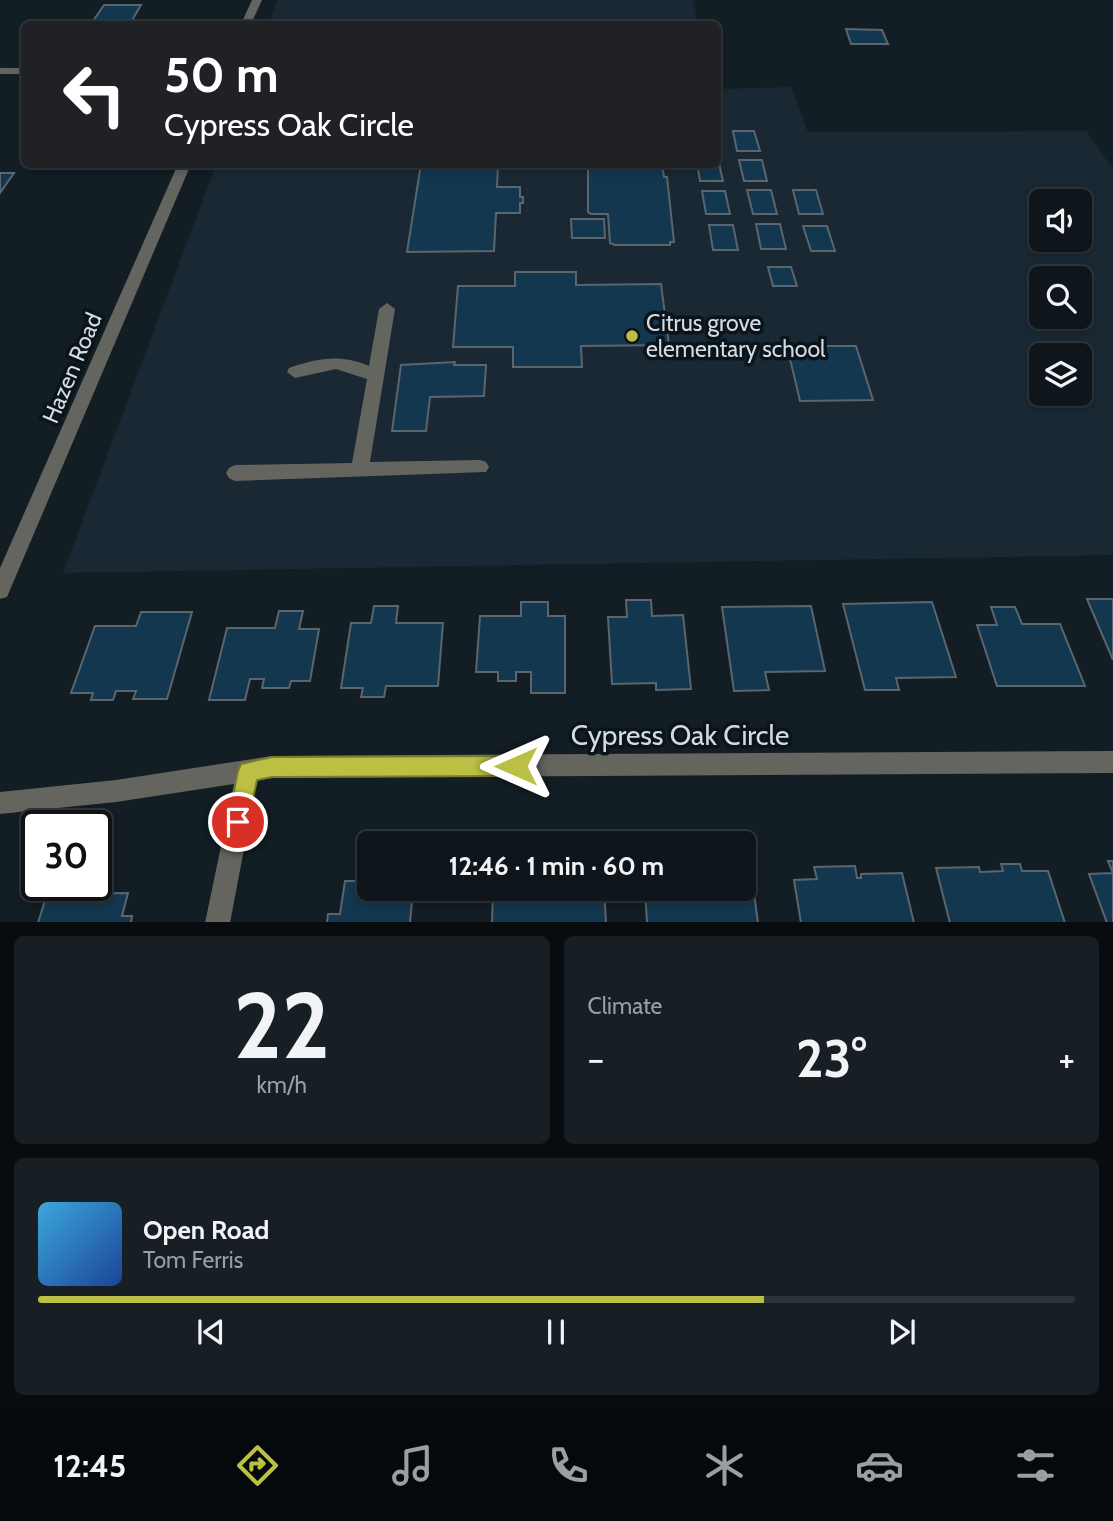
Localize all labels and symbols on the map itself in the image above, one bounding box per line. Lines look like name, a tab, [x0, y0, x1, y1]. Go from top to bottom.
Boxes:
street label: Hazen Road	[36, 309, 108, 427]
place label: Citrus grove elementary school	[646, 309, 826, 363]
marker: Citrus grove elementary school	[624, 328, 640, 344]
street label: Cypress Oak Circle	[571, 718, 789, 752]
position arrow	[479, 729, 553, 803]
pin	[208, 792, 268, 852]
speed limit sign: 30	[21, 810, 112, 901]

